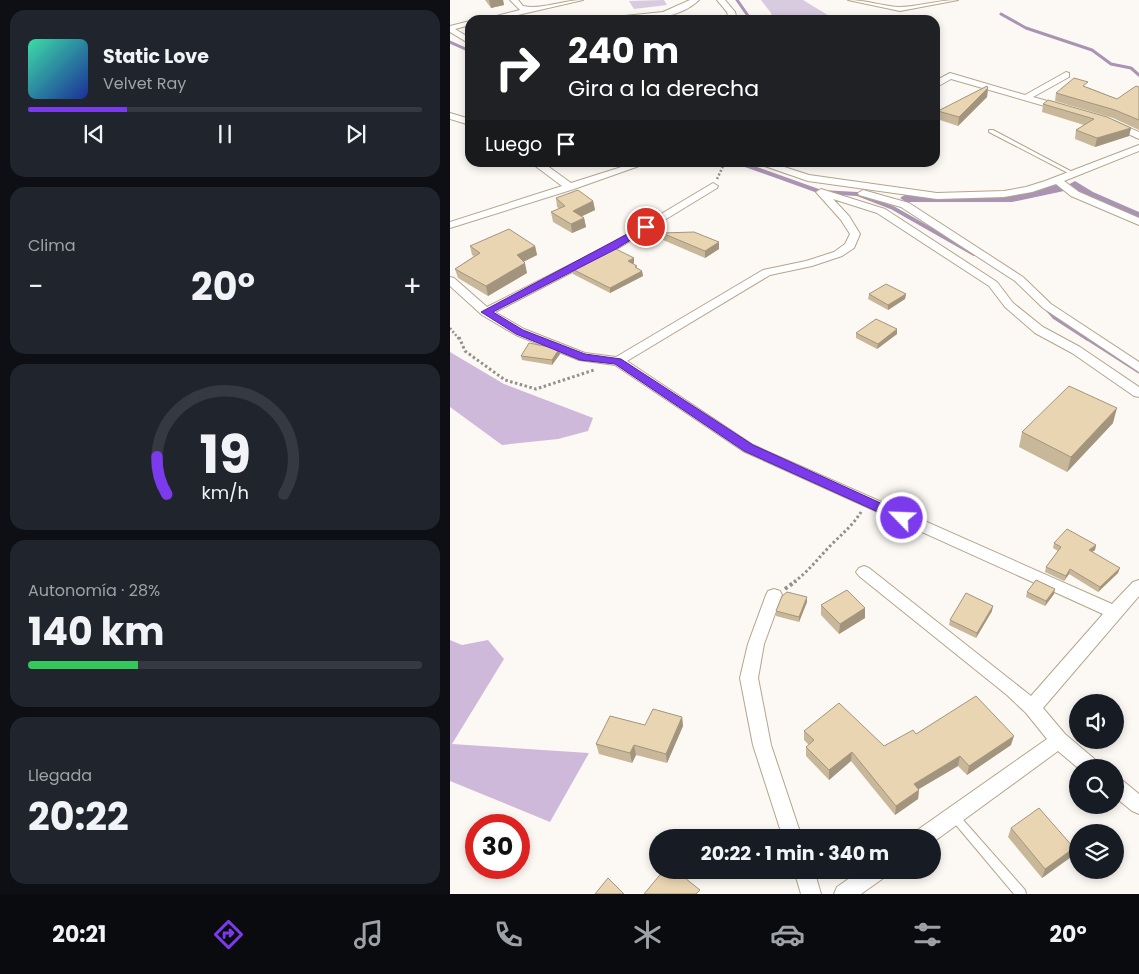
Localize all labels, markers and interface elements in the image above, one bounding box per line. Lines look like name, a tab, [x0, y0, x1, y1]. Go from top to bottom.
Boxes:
text: 240 m	[568, 26, 679, 75]
icon: right	[485, 35, 550, 100]
text: Static Love	[103, 43, 209, 70]
text: Velvet Ray	[103, 72, 186, 95]
text: Gira a la derecha	[568, 73, 759, 104]
icon: previous	[80, 120, 108, 148]
icon: pause	[211, 120, 239, 148]
icon: next	[342, 120, 370, 148]
icon: arrive	[552, 130, 580, 158]
text: Luego	[485, 131, 542, 158]
pin	[625, 206, 667, 248]
icon: arrive	[632, 213, 660, 241]
text: Clima	[28, 234, 76, 257]
text: 20°	[191, 260, 255, 313]
text: −	[28, 267, 43, 306]
text: +	[403, 267, 422, 306]
text: 19	[199, 418, 251, 491]
text: km/h	[201, 480, 249, 505]
position arrow	[875, 491, 927, 543]
text: Autonomía · 28%	[28, 579, 160, 602]
text: 140 km	[28, 605, 165, 658]
map controls	[1069, 694, 1124, 879]
button: sound	[1069, 694, 1124, 749]
button: search	[1069, 759, 1124, 814]
text: Llegada	[28, 764, 92, 787]
text: 20:22	[28, 790, 129, 843]
speed limit sign: 30	[465, 814, 530, 879]
button: layers	[1069, 824, 1124, 879]
text: 20:22 · 1 min · 340 m	[701, 840, 889, 867]
icon: directions	[211, 917, 246, 952]
icon: music	[351, 917, 386, 952]
icon: phone	[491, 917, 526, 952]
icon: climate	[630, 917, 665, 952]
icon: car	[770, 917, 805, 952]
icon: filters	[910, 917, 945, 952]
text: 20:21	[52, 919, 106, 950]
text: 20°	[1050, 919, 1087, 950]

